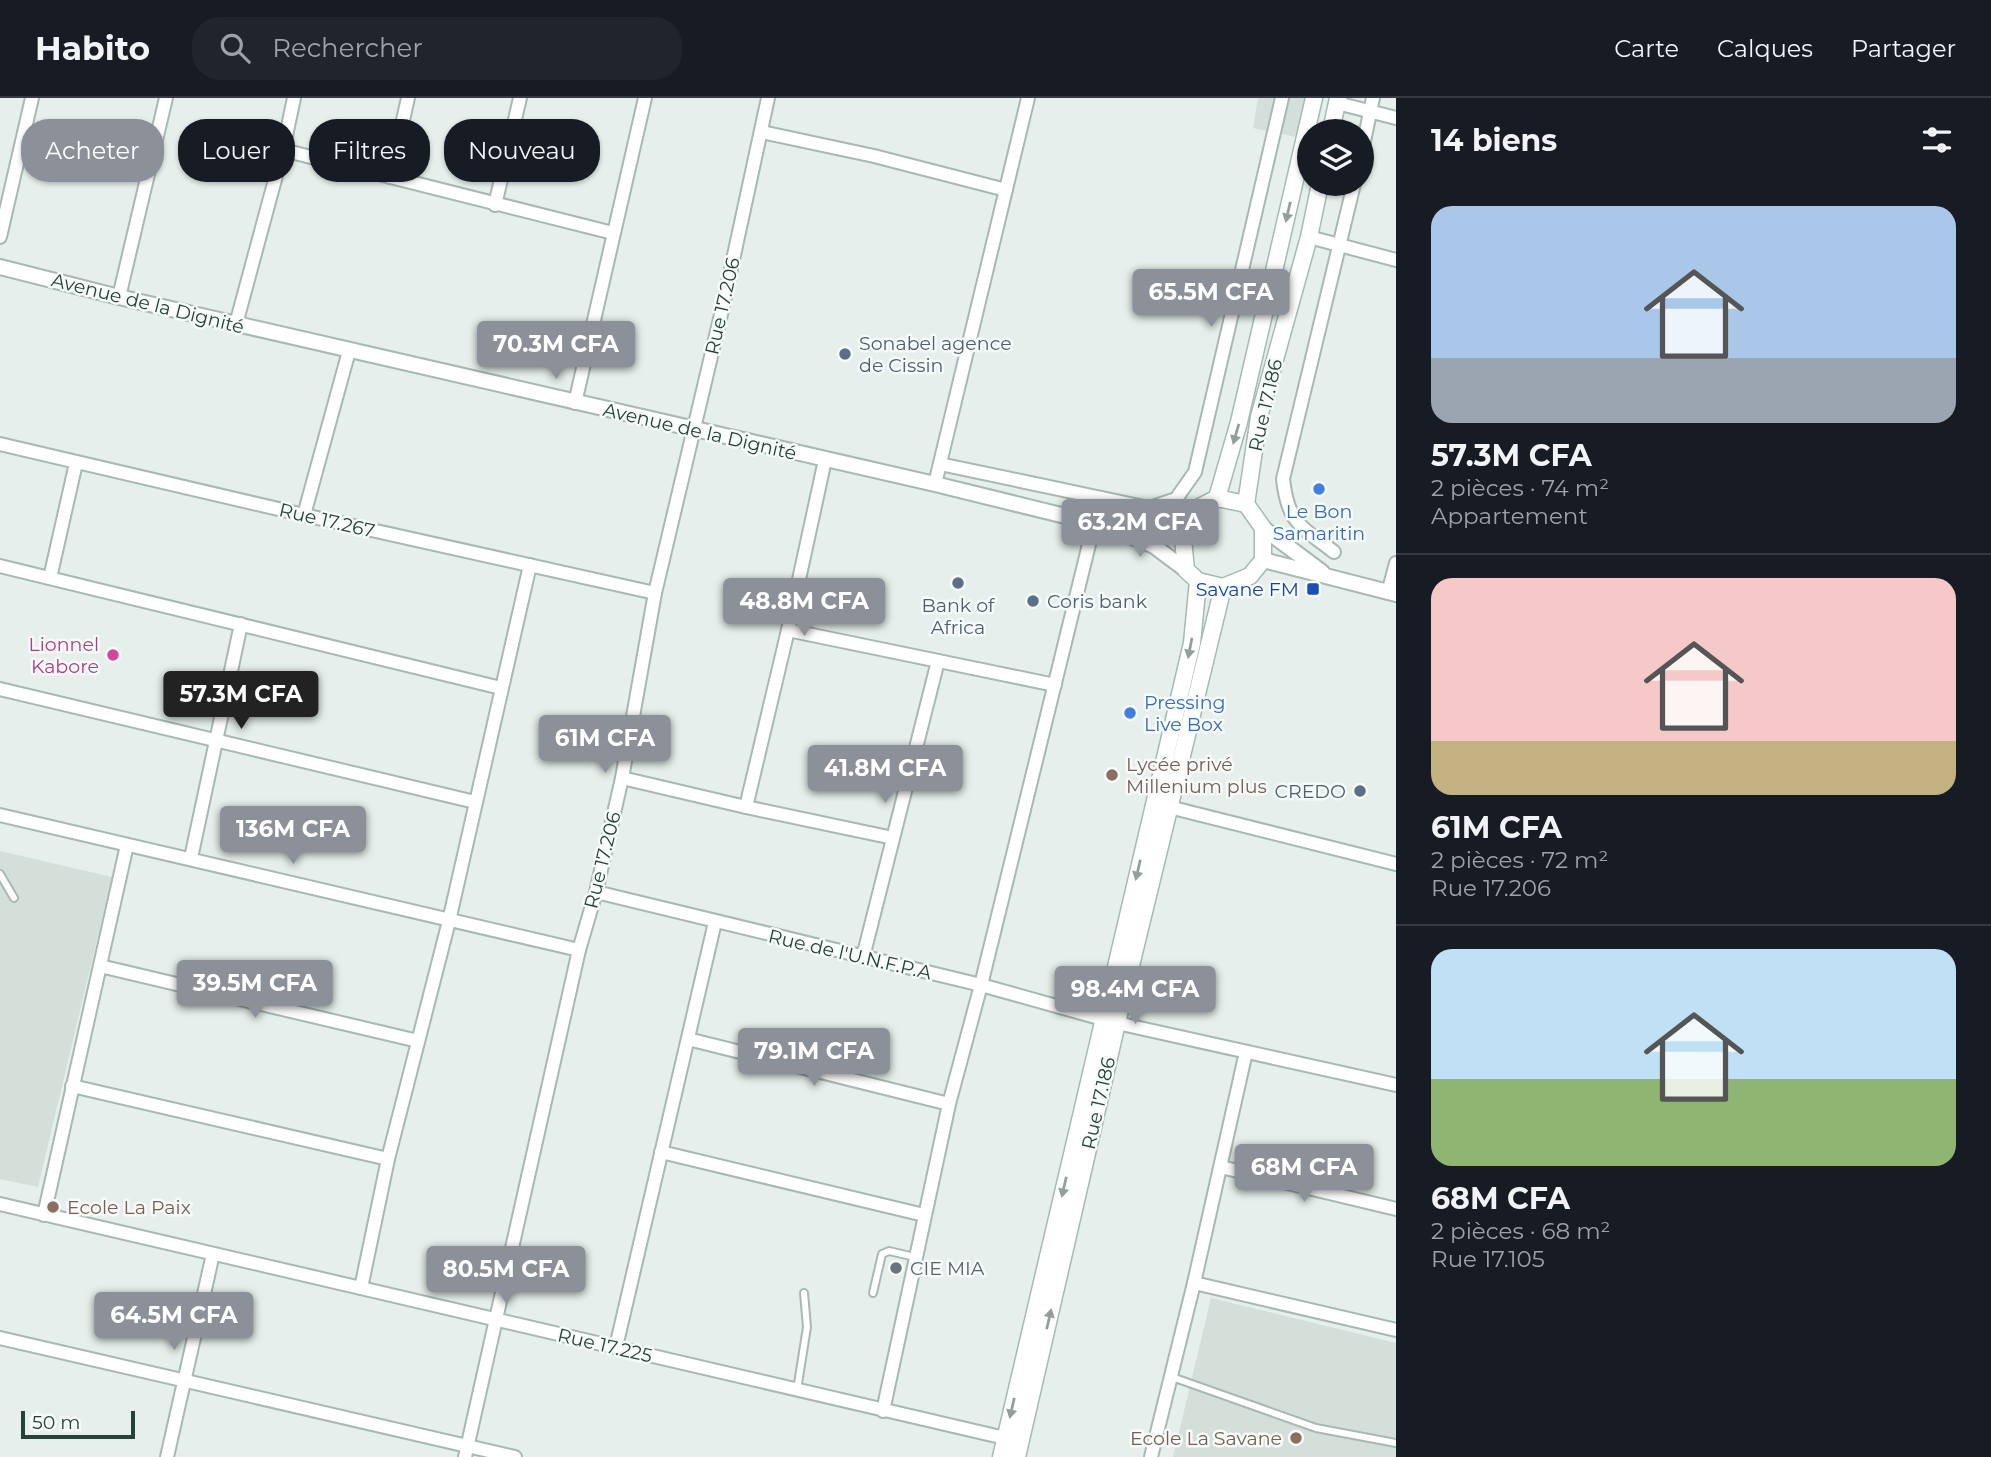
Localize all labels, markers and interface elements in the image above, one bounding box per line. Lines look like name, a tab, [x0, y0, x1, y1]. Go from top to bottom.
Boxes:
search box	[192, 17, 682, 80]
text: Habito	[35, 28, 150, 68]
icon: search	[216, 29, 254, 67]
text: Rechercher	[272, 32, 423, 64]
text: Carte	[1614, 34, 1679, 63]
text: Calques	[1717, 34, 1813, 63]
text: Partager	[1851, 34, 1956, 63]
chip: Acheter	[21, 119, 164, 182]
chip: Louer	[178, 119, 295, 182]
chip: Filtres	[309, 119, 430, 182]
chip: Nouveau	[444, 119, 600, 182]
map controls	[1297, 119, 1374, 196]
button: layers	[1297, 119, 1374, 196]
icon: filters	[1918, 121, 1956, 159]
text: 14 biens	[1431, 122, 1557, 159]
one-way arrow	[1282, 201, 1293, 223]
icon: home	[1631, 251, 1757, 377]
street label: Rue 17.206	[700, 255, 745, 357]
street label: Avenue de la Dignité	[49, 268, 247, 339]
pin: 65.5M CFA	[1131, 270, 1291, 329]
text: 65.5M CFA	[1149, 278, 1273, 306]
pin: 70.3M CFA	[476, 322, 636, 381]
text: 70.3M CFA	[493, 330, 619, 358]
place label: Sonabel agence de Cissin	[859, 332, 1012, 377]
marker: Sonabel agence de Cissin	[837, 346, 853, 362]
street label: Rue 17.186	[1244, 357, 1287, 454]
street label: Avenue de la Dignité	[601, 398, 799, 465]
one-way arrow	[1230, 423, 1240, 444]
text: 57.3M CFA	[1431, 437, 1592, 474]
text: 2 pièces · 74 m²	[1431, 474, 1609, 502]
marker: Le Bon Samaritin	[1311, 481, 1327, 497]
street label: Rue 17.267	[277, 498, 377, 543]
pin: 63.2M CFA	[1060, 500, 1220, 559]
place label: Le Bon Samaritin	[1273, 500, 1365, 545]
text: Appartement	[1431, 502, 1588, 530]
text: 63.2M CFA	[1078, 508, 1202, 536]
marker: Bank of Africa	[950, 575, 966, 591]
pin: 48.8M CFA	[724, 578, 884, 638]
place label: Savane FM	[1196, 578, 1299, 601]
marker: Savane FM	[1305, 581, 1321, 597]
text: 48.8M CFA	[739, 587, 869, 615]
place label: Coris bank	[1047, 590, 1148, 613]
marker: Coris bank	[1025, 593, 1041, 609]
place label: Bank of Africa	[921, 594, 996, 639]
icon: home	[1631, 623, 1757, 749]
place label: Lionnel Kabore	[29, 633, 99, 678]
one-way arrow	[1185, 637, 1196, 659]
marker: Lionnel Kabore	[105, 647, 121, 663]
pin: 57.3M CFA	[161, 672, 321, 731]
text: 57.3M CFA	[179, 680, 303, 708]
place label: Pressing Live Box	[1144, 691, 1226, 736]
marker: Pressing Live Box	[1122, 705, 1138, 721]
pin: 61M CFA	[540, 716, 670, 775]
text: 61M CFA	[555, 724, 655, 752]
pin: 41.8M CFA	[805, 746, 965, 805]
place label: Lycée privé Millenium plus	[1126, 753, 1267, 798]
text: 41.8M CFA	[824, 754, 946, 782]
marker: Lycée privé Millenium plus	[1104, 767, 1120, 783]
place label: CREDO	[1274, 780, 1346, 803]
marker: CREDO	[1352, 783, 1368, 799]
pin: 136M CFA	[221, 806, 365, 866]
street label: Rue 17.206	[579, 809, 626, 911]
text: 61M CFA	[1431, 809, 1562, 846]
text: 136M CFA	[236, 815, 350, 843]
text: 2 pièces · 72 m²	[1431, 846, 1608, 874]
one-way arrow	[1132, 859, 1143, 881]
text: Rue 17.206	[1431, 874, 1551, 902]
street label: Rue de l'U.N.F.P.A	[766, 925, 934, 985]
pin: 39.5M CFA	[175, 960, 335, 1020]
pin: 98.4M CFA	[1055, 967, 1215, 1026]
text: 39.5M CFA	[193, 969, 317, 997]
text: 98.4M CFA	[1071, 975, 1199, 1003]
icon: home	[1631, 994, 1757, 1120]
pin: 79.1M CFA	[734, 1028, 894, 1088]
text: 79.1M CFA	[754, 1037, 874, 1065]
street label: Rue 17.186	[1077, 1055, 1120, 1152]
pin: 68M CFA	[1239, 1144, 1369, 1204]
text: 68M CFA	[1251, 1153, 1357, 1181]
one-way arrow	[1058, 1176, 1069, 1198]
text: 68M CFA	[1431, 1180, 1570, 1217]
place label: Ecole La Paix	[67, 1196, 191, 1219]
marker: Ecole La Paix	[45, 1199, 61, 1215]
text: 2 pièces · 68 m²	[1431, 1217, 1610, 1245]
text: Rue 17.105	[1431, 1245, 1545, 1273]
pin: 80.5M CFA	[426, 1246, 586, 1306]
text: 80.5M CFA	[443, 1255, 570, 1283]
place label: CIE MIA	[910, 1257, 985, 1280]
marker: CIE MIA	[888, 1260, 904, 1276]
pin: 64.5M CFA	[94, 1292, 254, 1352]
text: 64.5M CFA	[110, 1301, 238, 1329]
one-way arrow	[1043, 1308, 1054, 1330]
street label: Rue 17.225	[555, 1323, 655, 1368]
one-way arrow	[1006, 1397, 1017, 1419]
scale bar	[21, 1408, 135, 1440]
text: 50 m	[32, 1411, 80, 1434]
place label: Ecole La Savane	[1130, 1427, 1282, 1450]
marker: Ecole La Savane	[1288, 1430, 1304, 1446]

